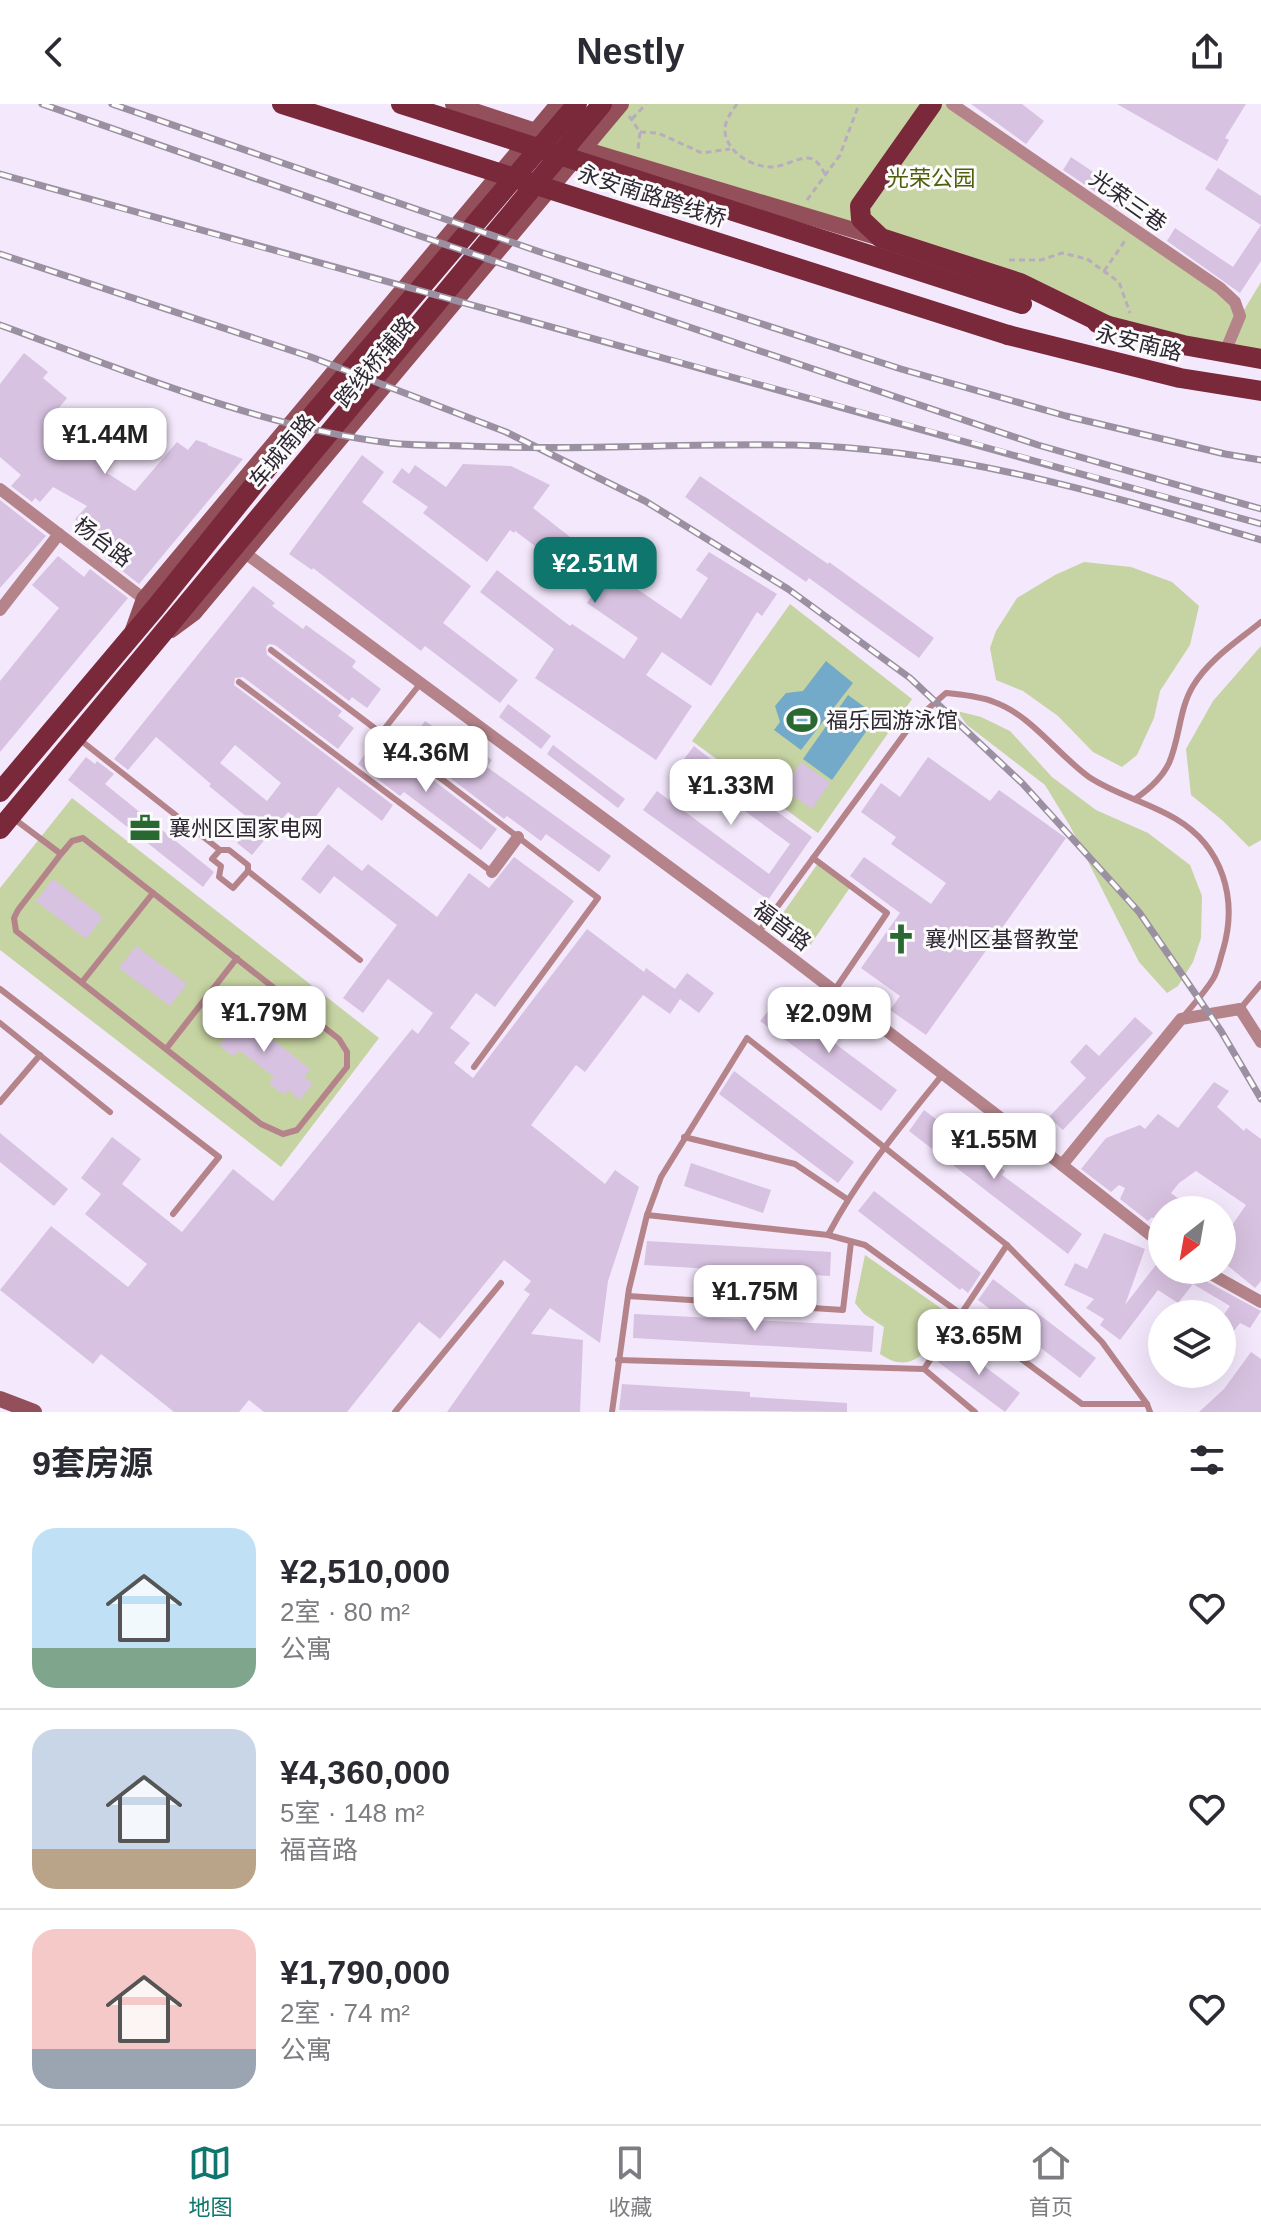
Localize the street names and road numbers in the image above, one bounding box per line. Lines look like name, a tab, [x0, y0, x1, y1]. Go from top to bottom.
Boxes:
street label: 永安南路跨线桥	[575, 160, 729, 232]
street label: 光荣三巷	[1085, 166, 1171, 236]
street label: 跨线桥辅路	[330, 312, 420, 412]
street label: 永安南路	[1093, 320, 1185, 366]
street label: 车城南路	[244, 409, 320, 493]
street label: 杨台路	[69, 512, 137, 572]
street label: 福音路	[748, 896, 816, 956]

